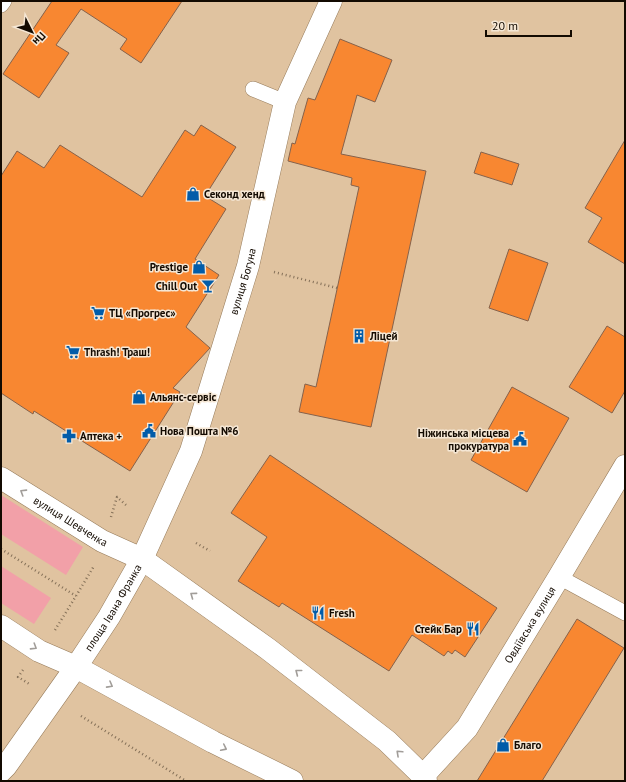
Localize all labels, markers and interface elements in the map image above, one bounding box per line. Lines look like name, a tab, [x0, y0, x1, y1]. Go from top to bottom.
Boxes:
north arrow	[12, 12, 52, 52]
scale bar	[486, 12, 571, 38]
text: 20 m	[492, 18, 518, 33]
text: Пн	[30, 29, 49, 48]
shop icon: Секонд хенд	[185, 186, 201, 202]
place label: Секонд хенд	[204, 187, 266, 201]
street label: вулиця Богуна	[226, 247, 259, 316]
shop icon: Prestige	[191, 259, 207, 275]
place label: Prestige	[150, 260, 188, 274]
bar icon: Chill Out	[200, 278, 216, 294]
place label: Chill Out	[156, 279, 197, 293]
supermarket icon: ТЦ «Прогрес»	[90, 305, 106, 321]
place label: ТЦ «Прогрес»	[109, 306, 176, 320]
building icon: Ліцей	[351, 328, 367, 344]
place label: Ліцей	[369, 329, 398, 343]
supermarket icon: Thrash! Траш!	[65, 344, 81, 360]
place label: Thrash! Траш!	[84, 345, 150, 359]
shop icon: Альянс-сервіс	[131, 389, 147, 405]
place label: Альянс-сервіс	[150, 390, 217, 404]
public building icon: Нова Пошта №6	[141, 423, 157, 439]
place label: Нова Пошта №6	[160, 424, 238, 438]
place label: Ніжинська місцева прокуратура	[418, 426, 509, 453]
pharmacy icon: Аптека +	[61, 428, 77, 444]
place label: Аптека +	[80, 429, 122, 443]
public building icon: Ніжинська місцева прокуратура	[512, 431, 528, 447]
one-way arrow	[20, 489, 27, 497]
street label: вулиця Шевченка	[31, 493, 110, 550]
street label: площа Івана Франка	[81, 562, 145, 654]
street label: Овдіївська вулиця	[501, 584, 559, 666]
one-way arrow	[190, 593, 197, 600]
restaurant icon: Fresh	[310, 605, 326, 621]
place label: Fresh	[329, 606, 355, 620]
restaurant icon: Стейк Бар	[465, 621, 481, 637]
place label: Стейк Бар	[415, 622, 462, 636]
one-way arrow	[30, 643, 37, 650]
one-way arrow	[295, 670, 302, 677]
one-way arrow	[106, 681, 113, 688]
shop icon: Благо	[495, 737, 511, 753]
place label: Благо	[514, 738, 541, 752]
one-way arrow	[220, 743, 227, 750]
one-way arrow	[396, 750, 404, 758]

